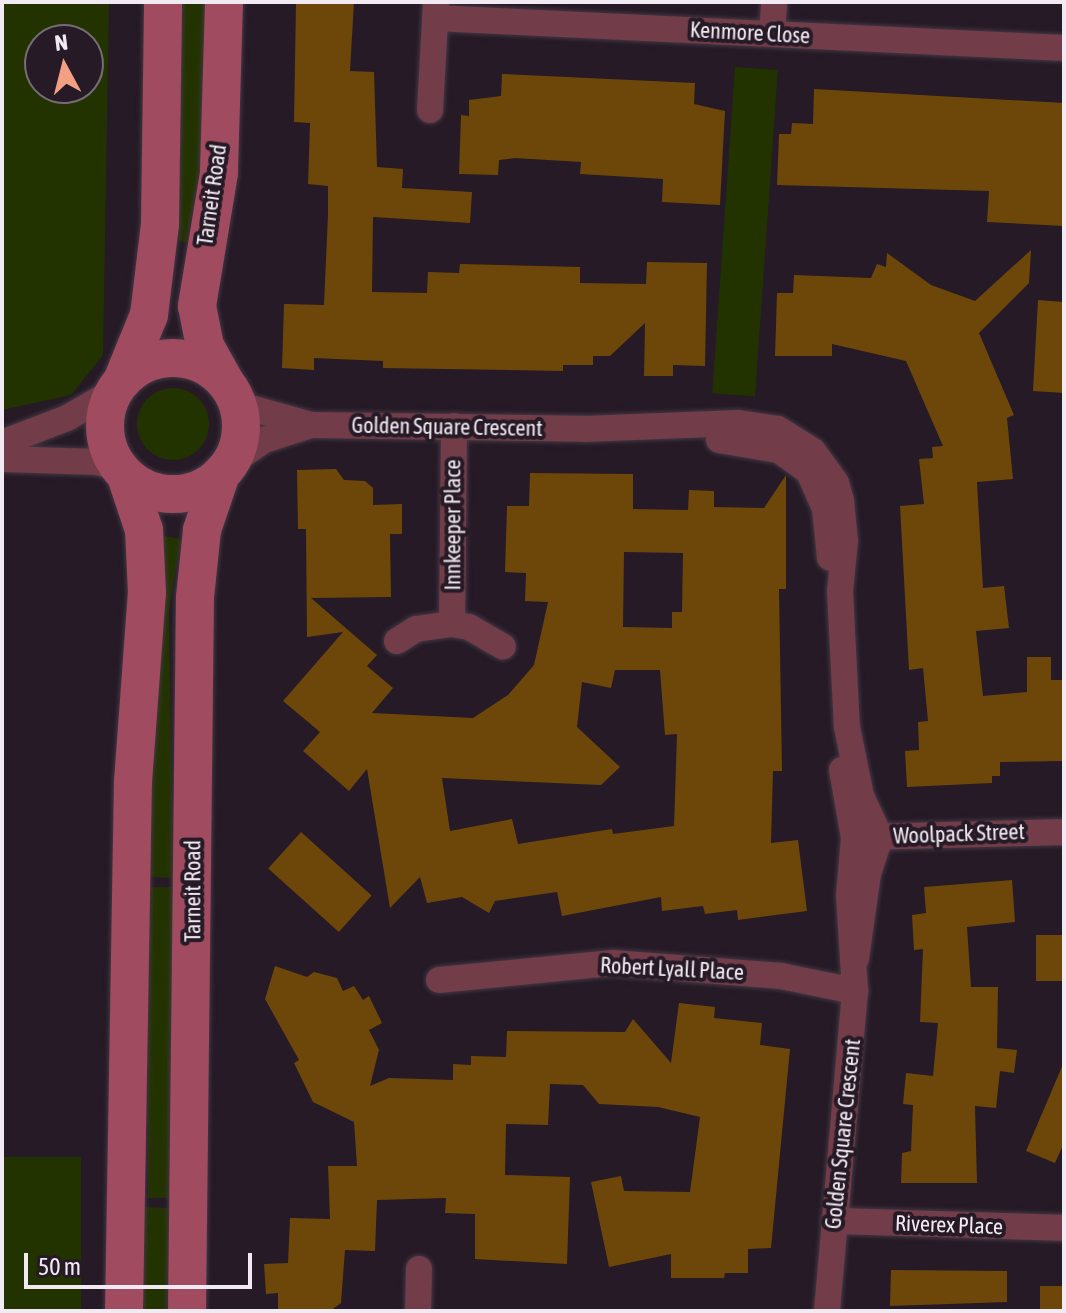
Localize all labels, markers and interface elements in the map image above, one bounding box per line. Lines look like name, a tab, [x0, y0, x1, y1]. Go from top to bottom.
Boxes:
street label: Kenmore Close	[689, 17, 811, 49]
north arrow	[24, 24, 104, 104]
text: N	[53, 28, 69, 56]
street label: Tarneit Road	[192, 143, 232, 247]
street label: Golden Square Crescent	[351, 412, 543, 442]
street label: Innkeeper Place	[440, 460, 466, 590]
street label: Woolpack Street	[893, 819, 1025, 849]
street label: Tarneit Road	[180, 840, 206, 942]
street label: Robert Lyall Place	[599, 952, 745, 986]
street label: Golden Square Crescent	[820, 1038, 866, 1230]
street label: Riverex Place	[895, 1210, 1003, 1240]
scale bar	[28, 1237, 256, 1287]
text: 50 m	[38, 1253, 81, 1280]

